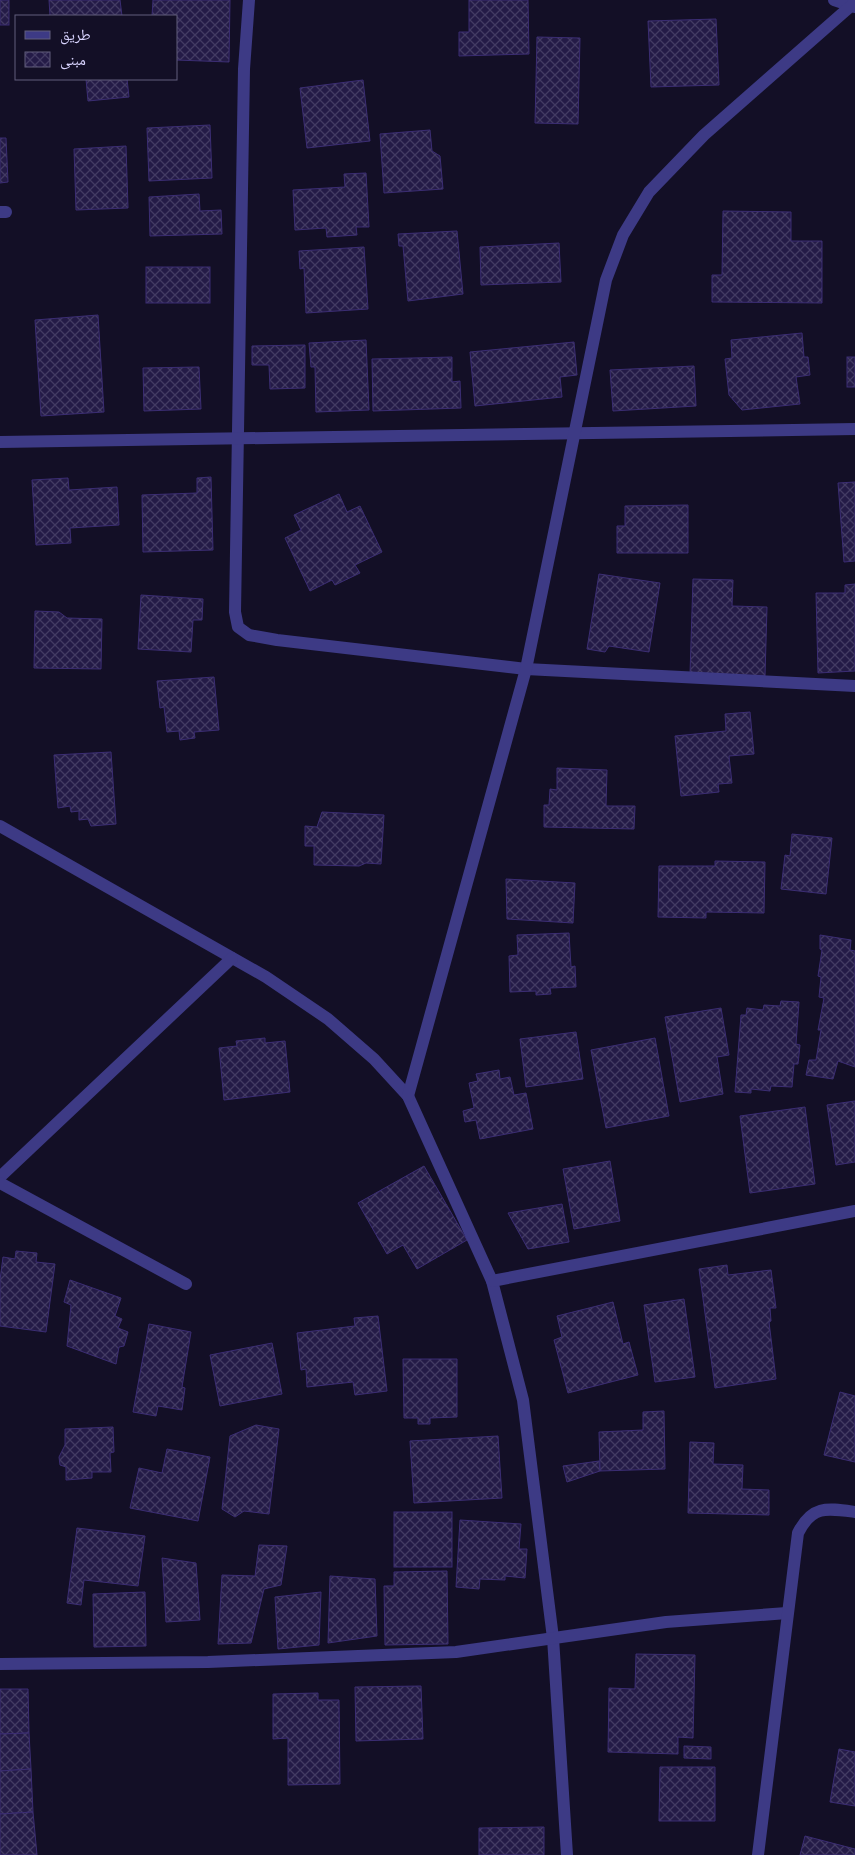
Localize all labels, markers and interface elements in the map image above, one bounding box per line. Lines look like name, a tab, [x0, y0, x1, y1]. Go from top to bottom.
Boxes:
legend	[15, 15, 178, 80]
text: طريق	[60, 23, 91, 46]
text: مبنى	[60, 48, 86, 71]

